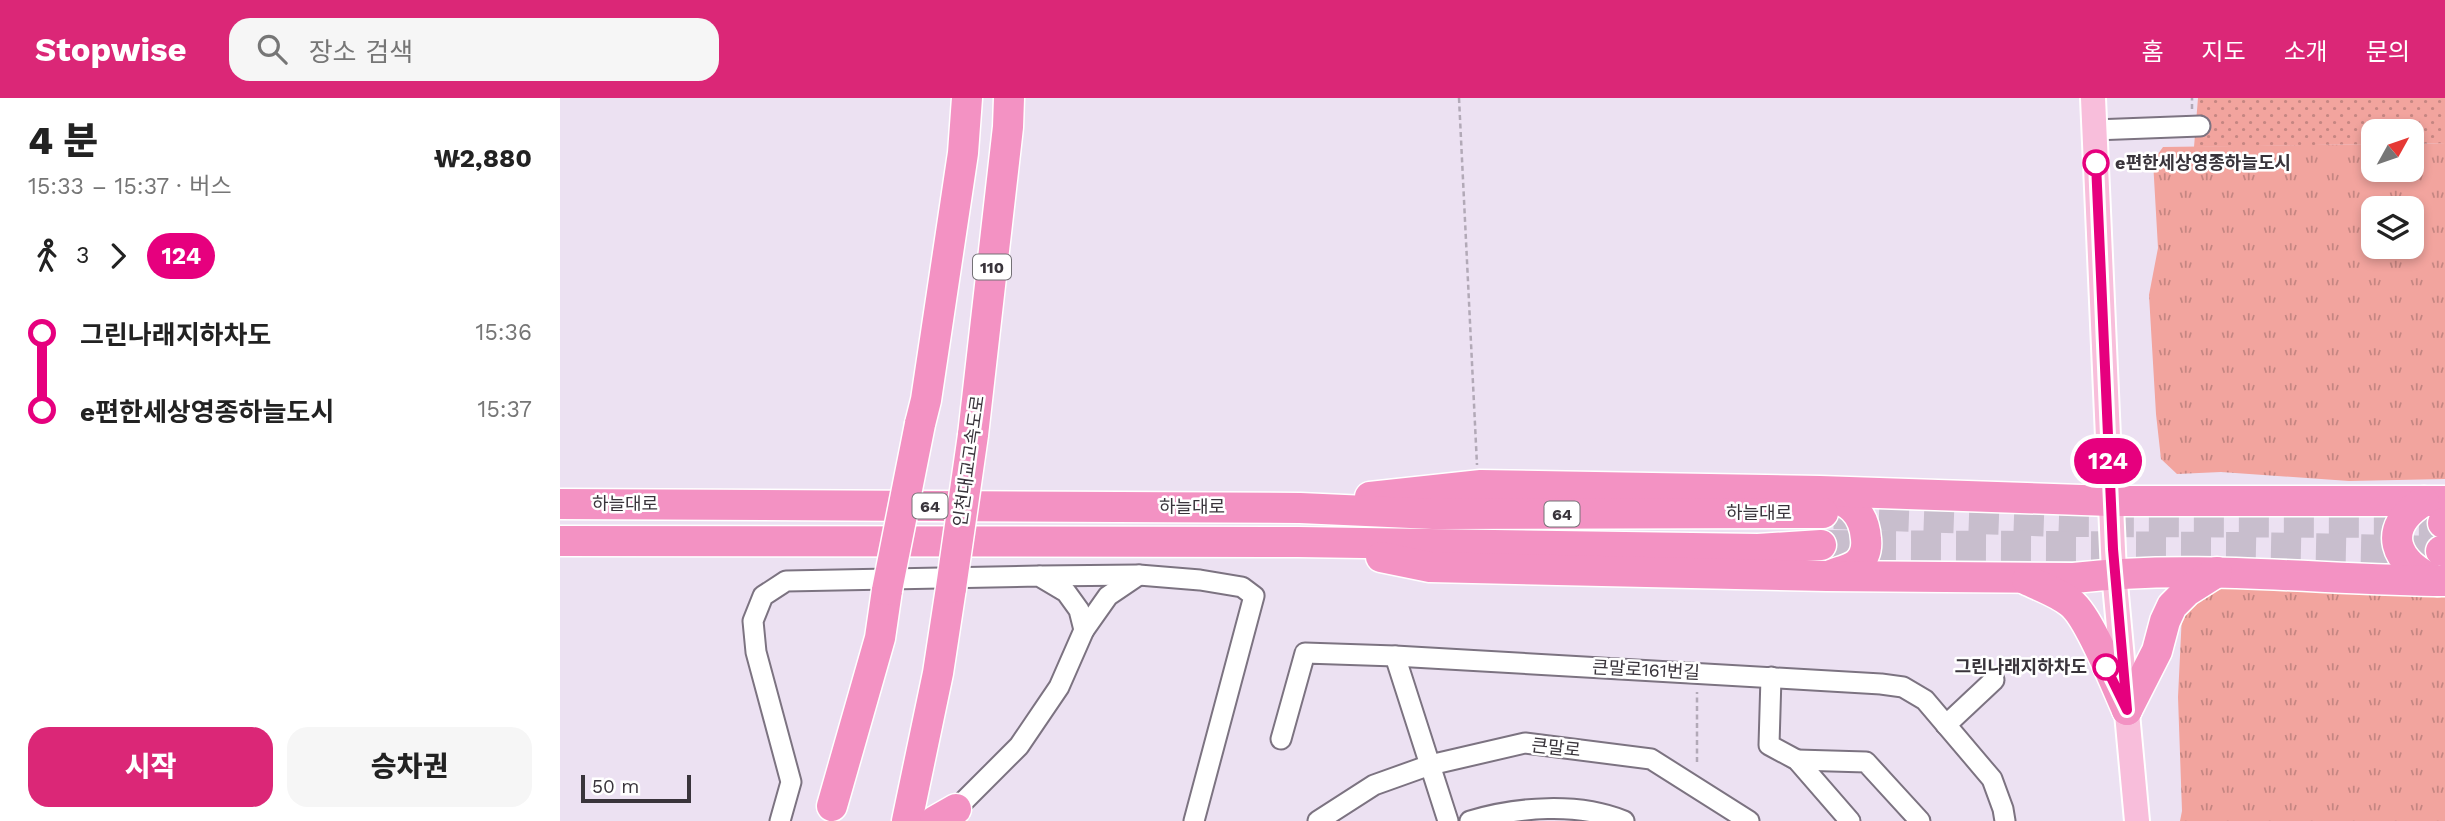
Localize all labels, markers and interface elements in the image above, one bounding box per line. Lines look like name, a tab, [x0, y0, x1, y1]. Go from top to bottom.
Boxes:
search box	[229, 18, 719, 81]
text: Stopwise	[35, 30, 187, 69]
icon: search	[253, 30, 291, 68]
text: 장소 검색	[309, 37, 413, 67]
text: 홈	[2141, 38, 2163, 66]
text: 지도	[2201, 38, 2246, 66]
text: 소개	[2284, 38, 2328, 66]
text: 문의	[2366, 38, 2410, 66]
text: 4 분	[28, 119, 98, 163]
north arrow	[2361, 119, 2424, 182]
map controls	[2361, 119, 2424, 259]
text: ₩2,880	[434, 143, 532, 173]
marker: e편한세상영종하늘도시	[2083, 150, 2109, 176]
place label: e편한세상영종하늘도시	[2115, 152, 2291, 173]
text: 15:33 – 15:37 · 버스	[28, 173, 232, 200]
button: layers	[2361, 196, 2424, 259]
icon: walk	[28, 237, 66, 275]
icon: forward	[99, 237, 137, 275]
text: 3	[76, 242, 89, 269]
text: 124	[161, 242, 201, 270]
road number: 110	[973, 254, 1011, 280]
text: 15:36	[475, 319, 532, 346]
text: 그린나래지하차도	[80, 320, 271, 350]
street label: 인천대교고속도로	[949, 394, 988, 528]
text: 15:37	[477, 396, 532, 423]
text: e편한세상영종하늘도시	[80, 397, 334, 427]
line badge: 124	[2068, 438, 2148, 484]
text: 124	[2088, 447, 2128, 475]
street label: 하늘대로	[592, 493, 658, 514]
road number: 64	[912, 494, 948, 518]
street label: 하늘대로	[1159, 496, 1225, 517]
road number: 64	[1544, 502, 1580, 526]
street label: 하늘대로	[1726, 502, 1792, 523]
marker: 그린나래지하차도	[2093, 654, 2119, 680]
street label: 큰말로161번길	[1592, 656, 1700, 683]
place label: 그린나래지하차도	[1955, 656, 2087, 677]
button: 시작	[28, 727, 273, 807]
button: 승차권	[287, 727, 532, 807]
street label: 큰말로	[1530, 734, 1582, 761]
scale bar	[581, 772, 691, 804]
text: 50 m	[592, 775, 639, 798]

